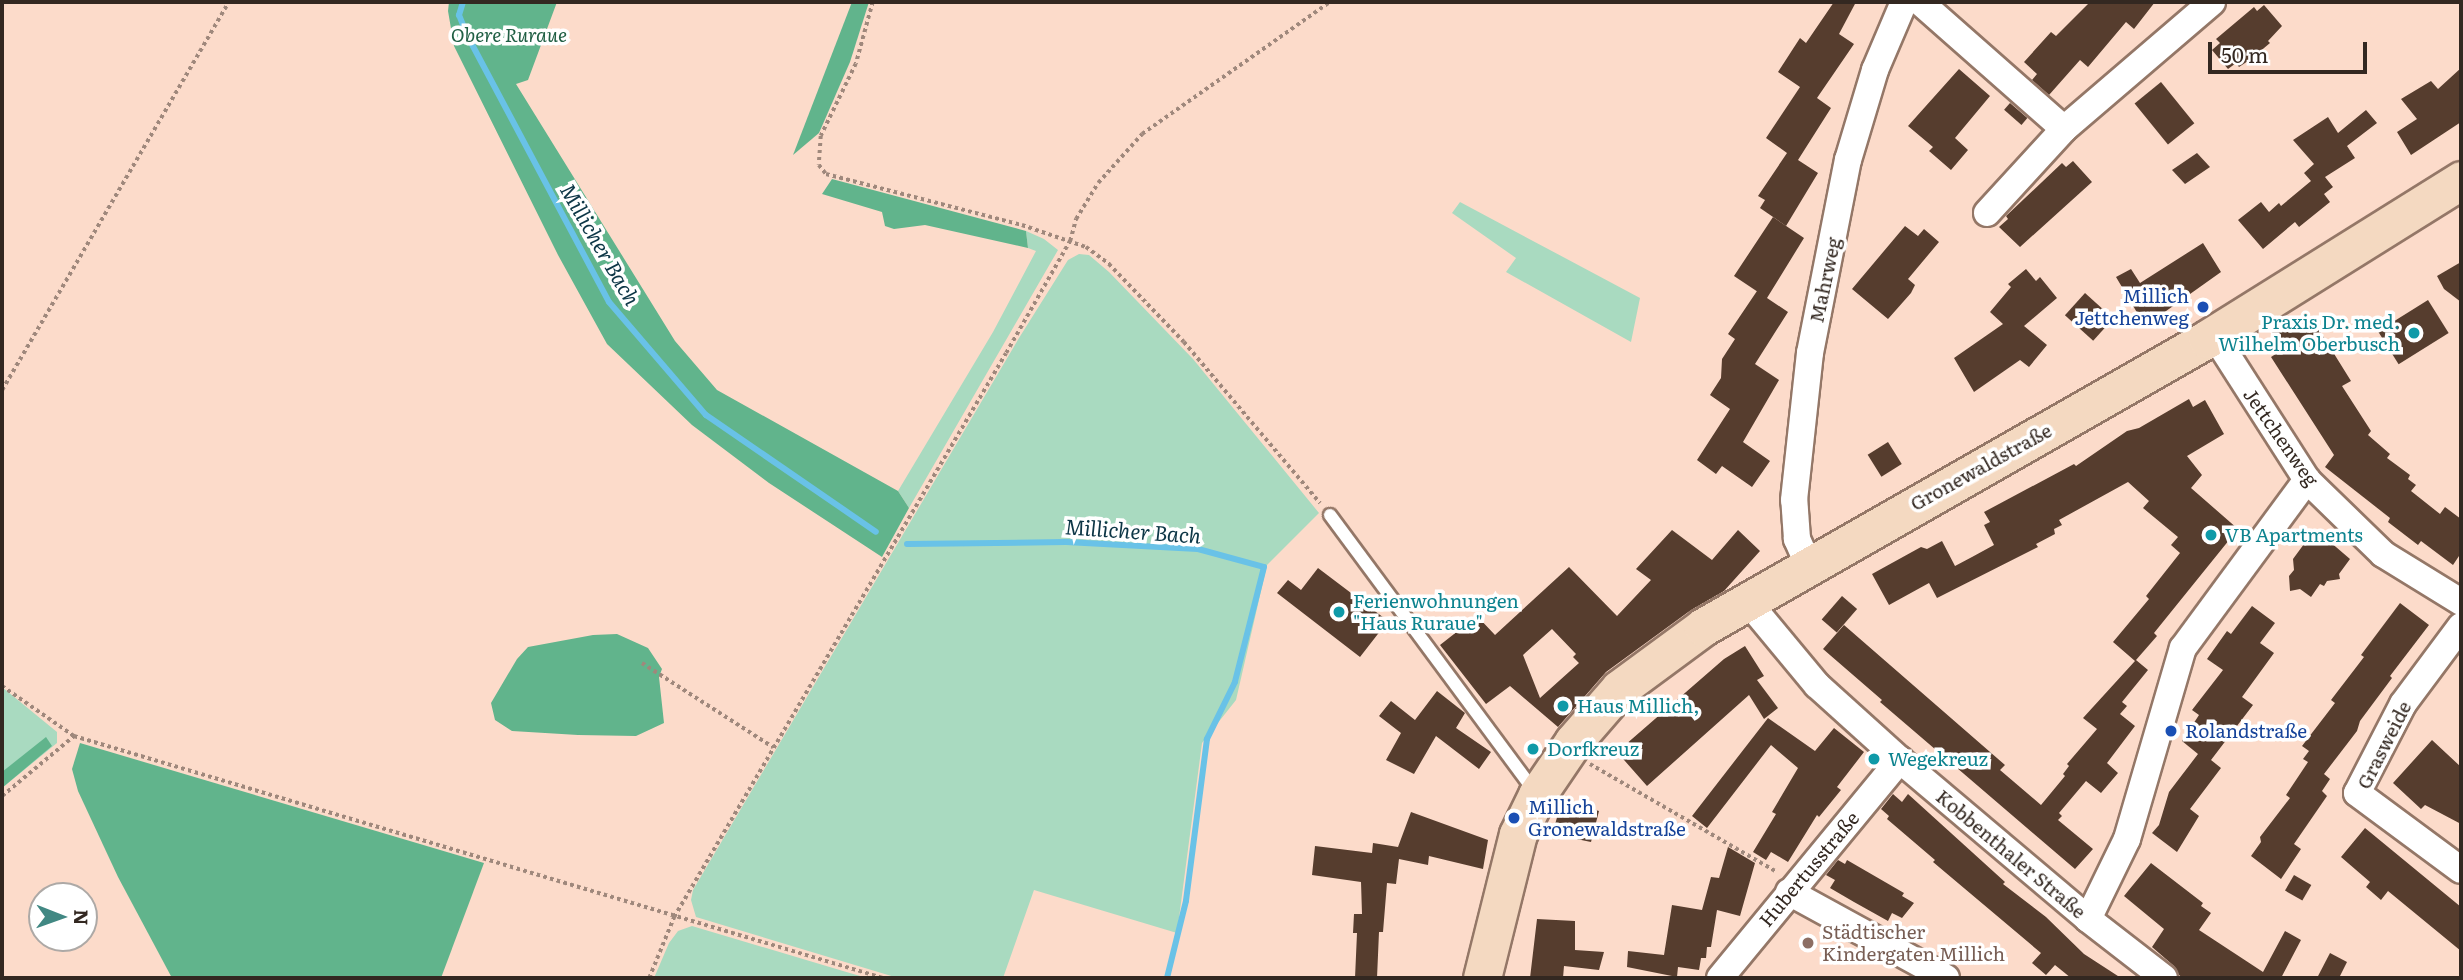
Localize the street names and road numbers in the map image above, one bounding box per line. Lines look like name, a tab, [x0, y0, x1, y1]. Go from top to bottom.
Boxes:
street label: Mahrweg	[1805, 235, 1845, 325]
street label: Jettchenweg	[2239, 384, 2323, 490]
street label: Gronewaldstraße	[1906, 419, 2056, 515]
street label: Grasweide	[2352, 697, 2416, 793]
street label: Kobbenthaler Straße	[1932, 785, 2090, 923]
street label: Hubertusstraße	[1754, 807, 1864, 931]

